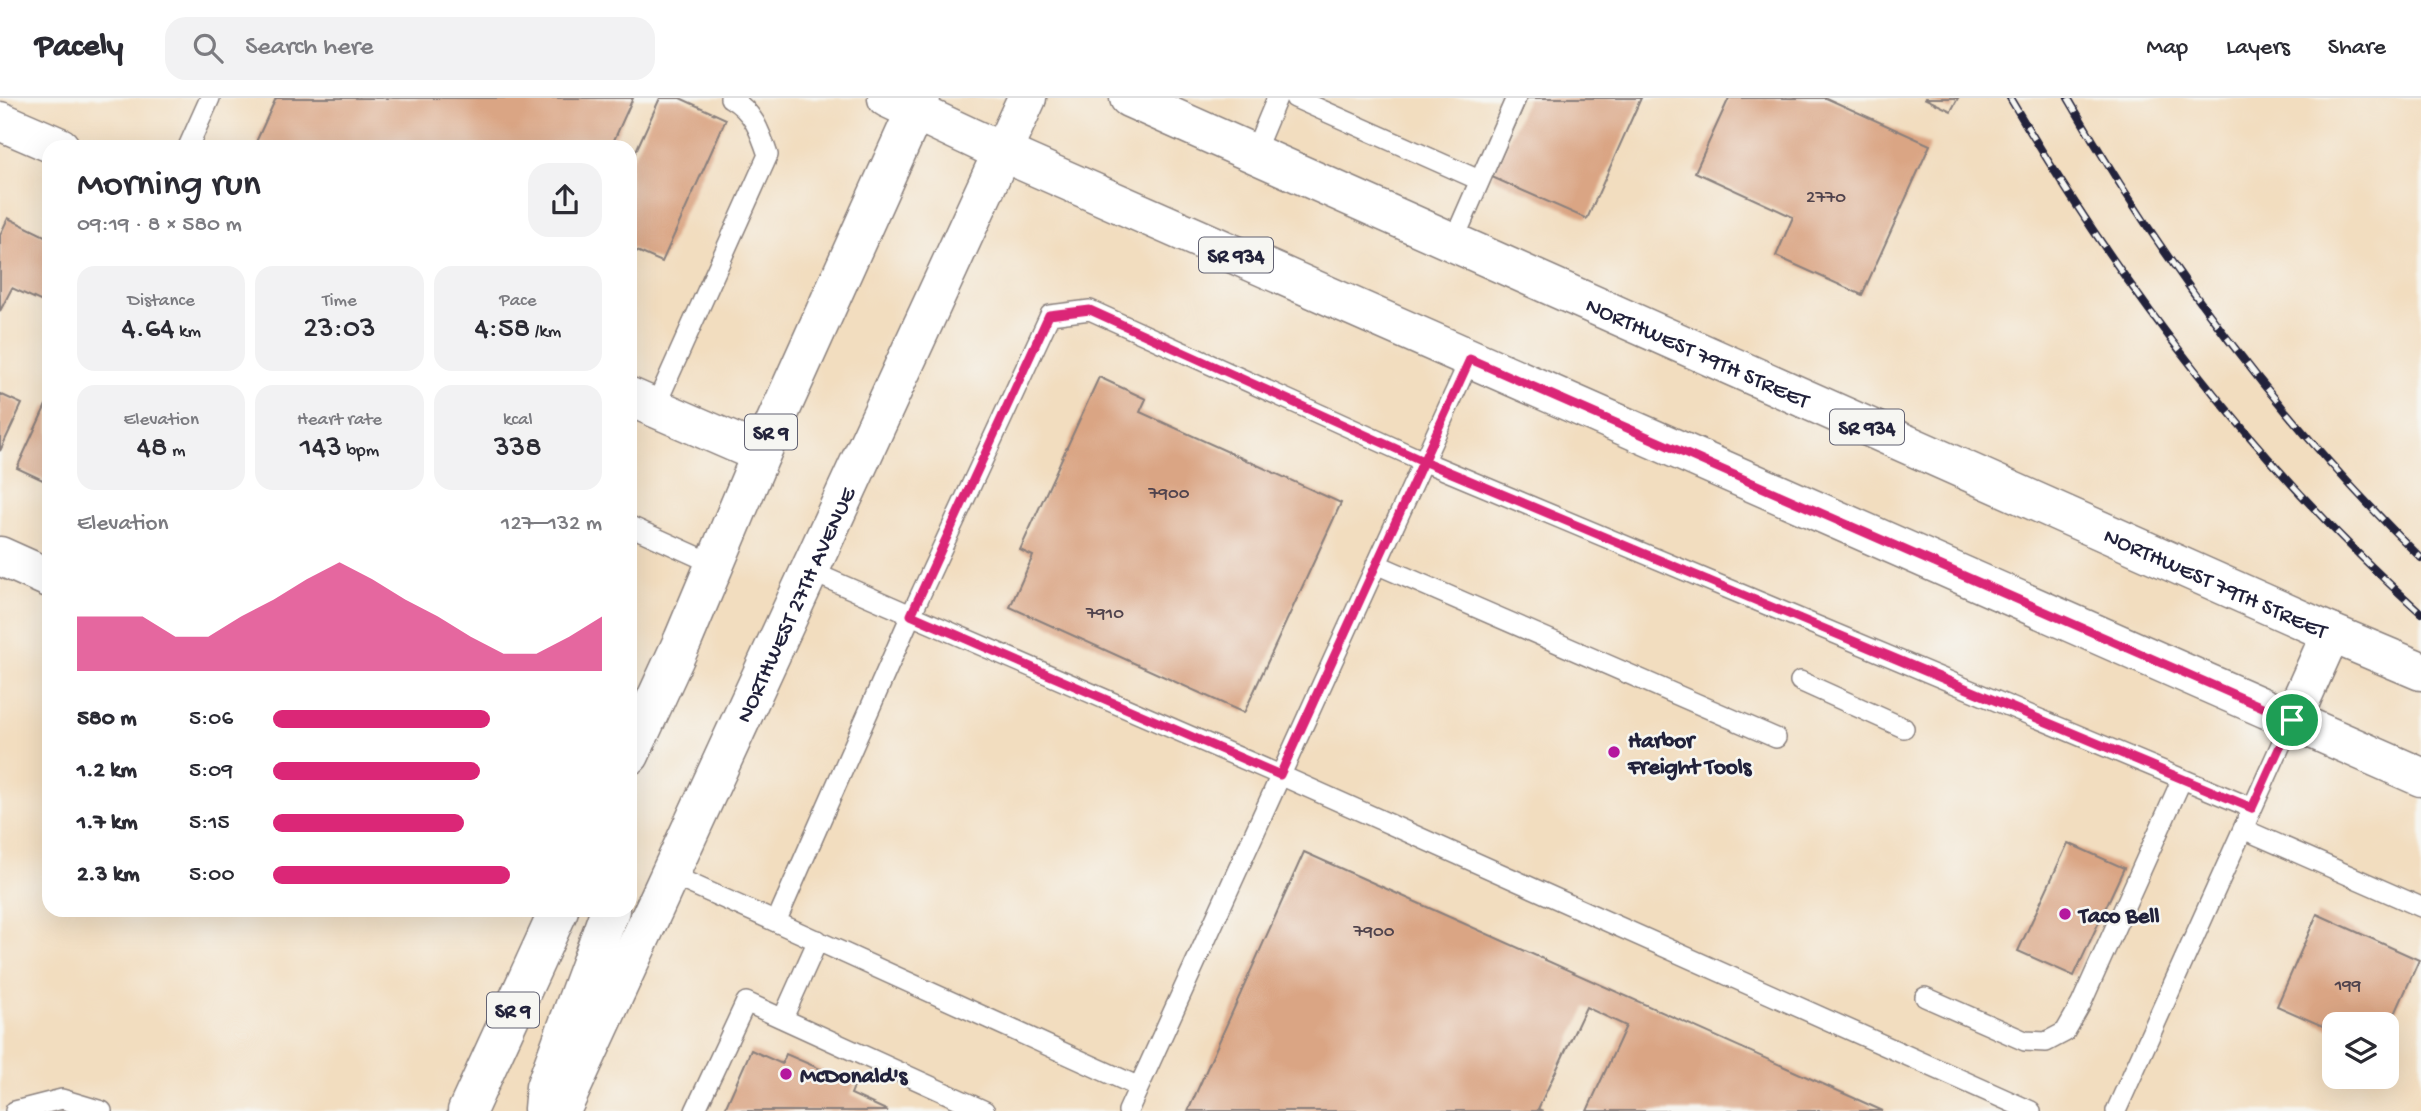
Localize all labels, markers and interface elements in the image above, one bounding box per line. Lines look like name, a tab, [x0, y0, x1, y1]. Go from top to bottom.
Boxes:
search box	[165, 17, 655, 80]
text: Pacely	[35, 29, 123, 67]
icon: search	[189, 29, 227, 67]
text: Search here	[245, 33, 373, 64]
text: Map	[2146, 34, 2188, 63]
text: Layers	[2226, 34, 2290, 63]
text: Share	[2328, 34, 2386, 63]
button: share	[528, 163, 602, 237]
text: Morning run	[77, 164, 261, 208]
house number: 2770	[1806, 187, 1846, 210]
text: 09:19 · 8 × 580 m	[77, 212, 242, 239]
road number: SR 934	[1199, 238, 1273, 272]
text: Distance	[128, 290, 195, 313]
text: Time	[322, 290, 357, 313]
text: Pace	[499, 290, 536, 313]
street label: NORTHWEST 79TH STREET	[1581, 293, 1814, 417]
text: 4.64	[121, 313, 174, 348]
text: 23:03	[303, 313, 376, 348]
text: 4:58	[474, 313, 530, 348]
text: km	[174, 321, 201, 344]
text: /km	[530, 321, 561, 344]
text: Elevation	[123, 409, 199, 432]
text: Heart rate	[297, 409, 382, 432]
text: kcal	[503, 409, 533, 432]
road number: SR 934	[1830, 410, 1904, 444]
road number: SR 9	[745, 414, 797, 450]
text: 48	[137, 432, 167, 467]
text: 143	[300, 432, 342, 467]
text: 338	[494, 432, 542, 467]
text: m	[167, 440, 185, 463]
text: bpm	[342, 440, 379, 463]
street label: NORTHWEST 27TH AVENUE	[732, 482, 864, 727]
house number: 7900	[1148, 483, 1190, 506]
text: Elevation	[77, 511, 168, 538]
text: 127–132 m	[501, 511, 602, 538]
street label: NORTHWEST 79TH STREET	[2099, 524, 2332, 647]
house number: 7910	[1085, 603, 1124, 626]
pin	[2262, 690, 2322, 750]
icon: arrive	[2273, 701, 2311, 739]
text: 580 m	[77, 706, 137, 733]
text: 5:06	[189, 706, 233, 733]
place label: Harbor Freight Tools	[1627, 729, 1753, 782]
marker: Harbor Freight Tools	[1606, 744, 1622, 760]
text: 1.2 km	[77, 758, 137, 785]
text: 5:09	[189, 758, 233, 785]
text: 1.7 km	[77, 810, 138, 837]
text: 5:15	[189, 810, 230, 837]
text: 2.3 km	[77, 862, 139, 889]
text: 5:00	[189, 862, 234, 889]
place label: Taco Bell	[2077, 904, 2160, 931]
marker: Taco Bell	[2057, 906, 2073, 922]
house number: 7900	[1353, 921, 1395, 944]
house number: 199	[2334, 975, 2362, 998]
road number: SR 9	[487, 992, 539, 1028]
map controls	[2322, 1012, 2399, 1089]
button: layers	[2322, 1012, 2399, 1089]
place label: McDonald's	[800, 1064, 909, 1091]
marker: McDonald's	[778, 1066, 794, 1082]

